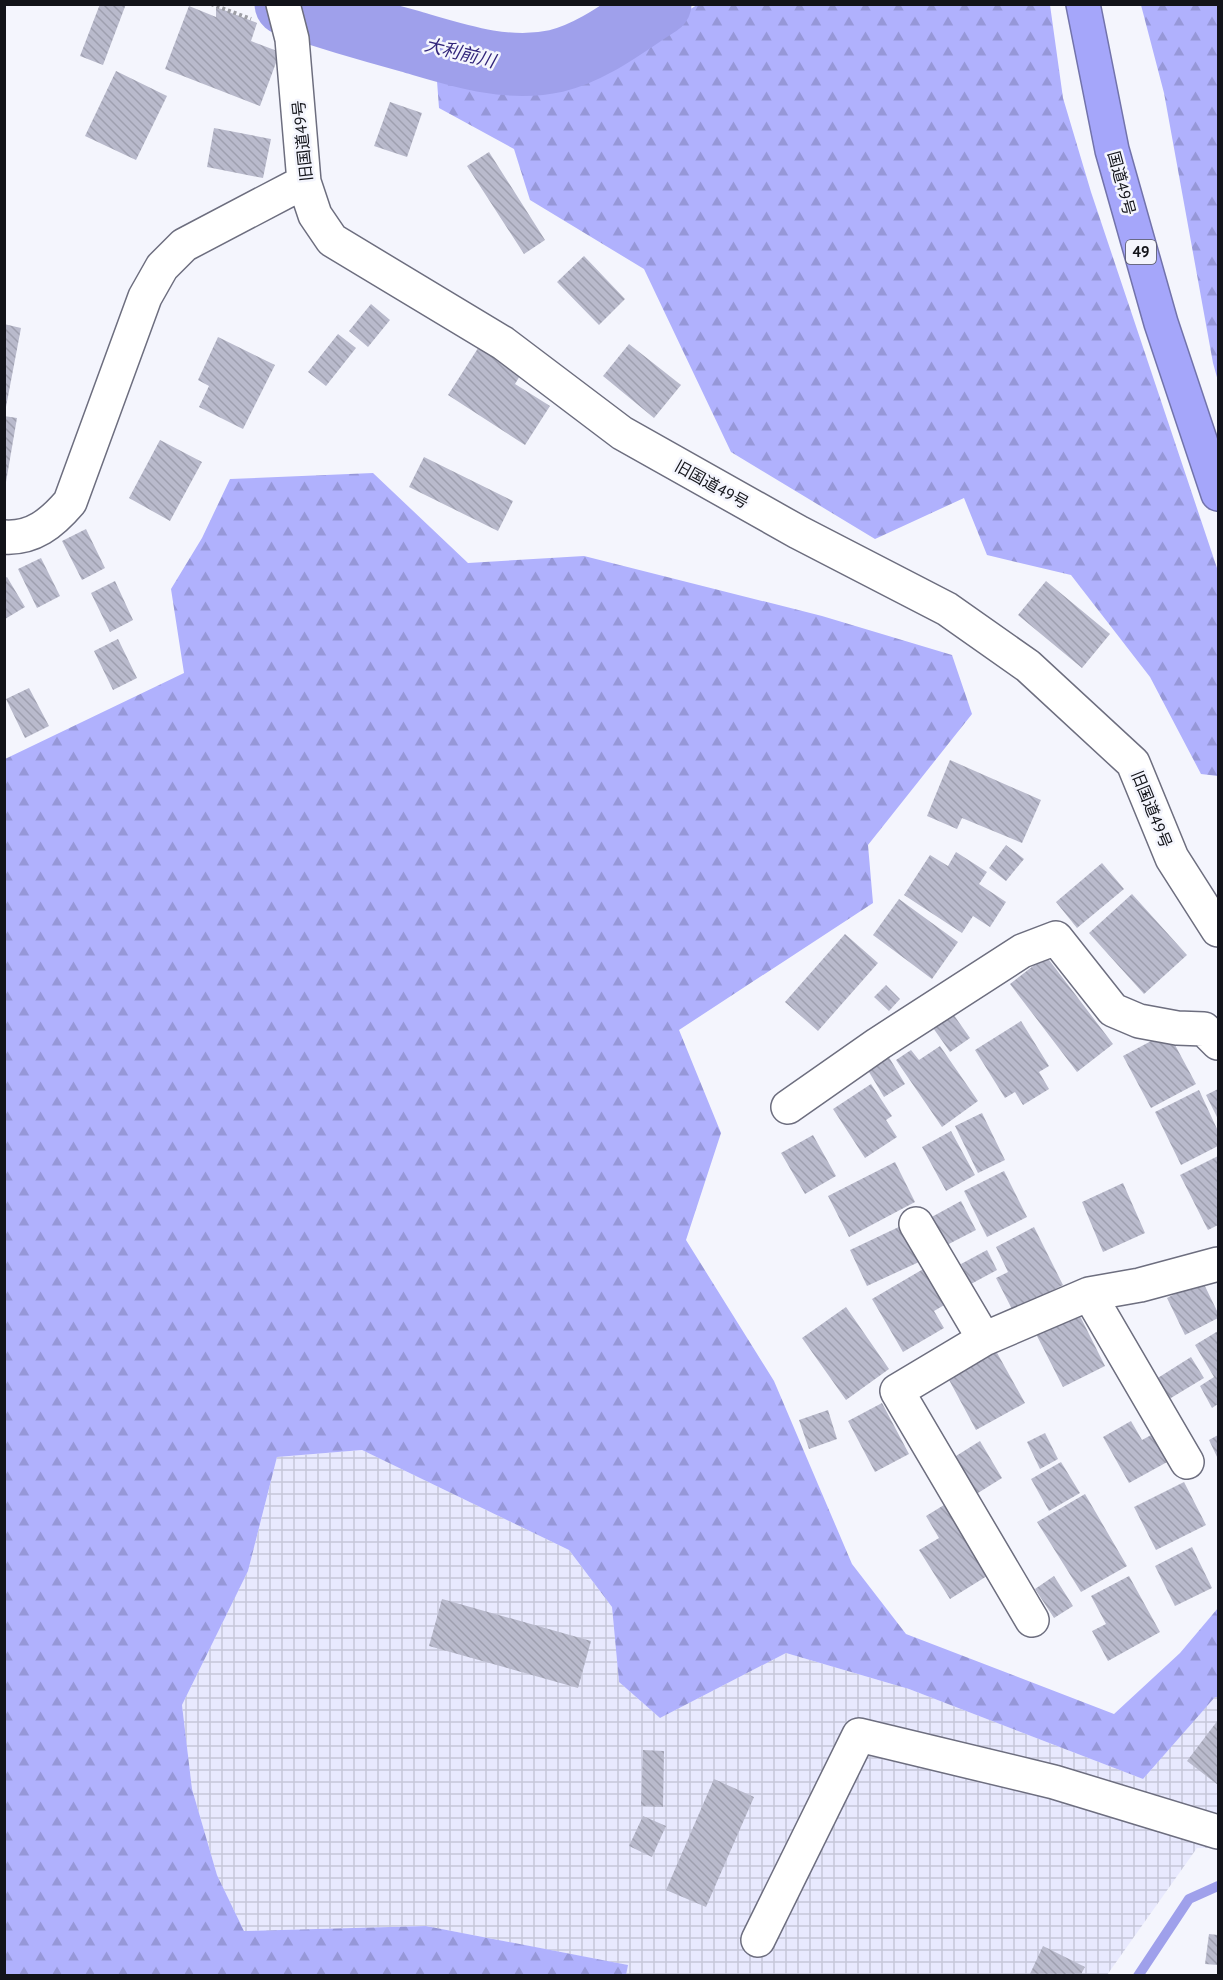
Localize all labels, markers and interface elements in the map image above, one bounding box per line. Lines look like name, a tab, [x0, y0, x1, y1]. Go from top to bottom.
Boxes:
water label: 大利前川	[422, 33, 500, 73]
street label: 旧国道49号	[288, 99, 316, 183]
street label: 国道49号	[1104, 149, 1140, 217]
road number: 49	[1126, 240, 1156, 264]
street label: 旧国道49号	[672, 456, 752, 512]
street label: 旧国道49号	[1127, 767, 1177, 851]

